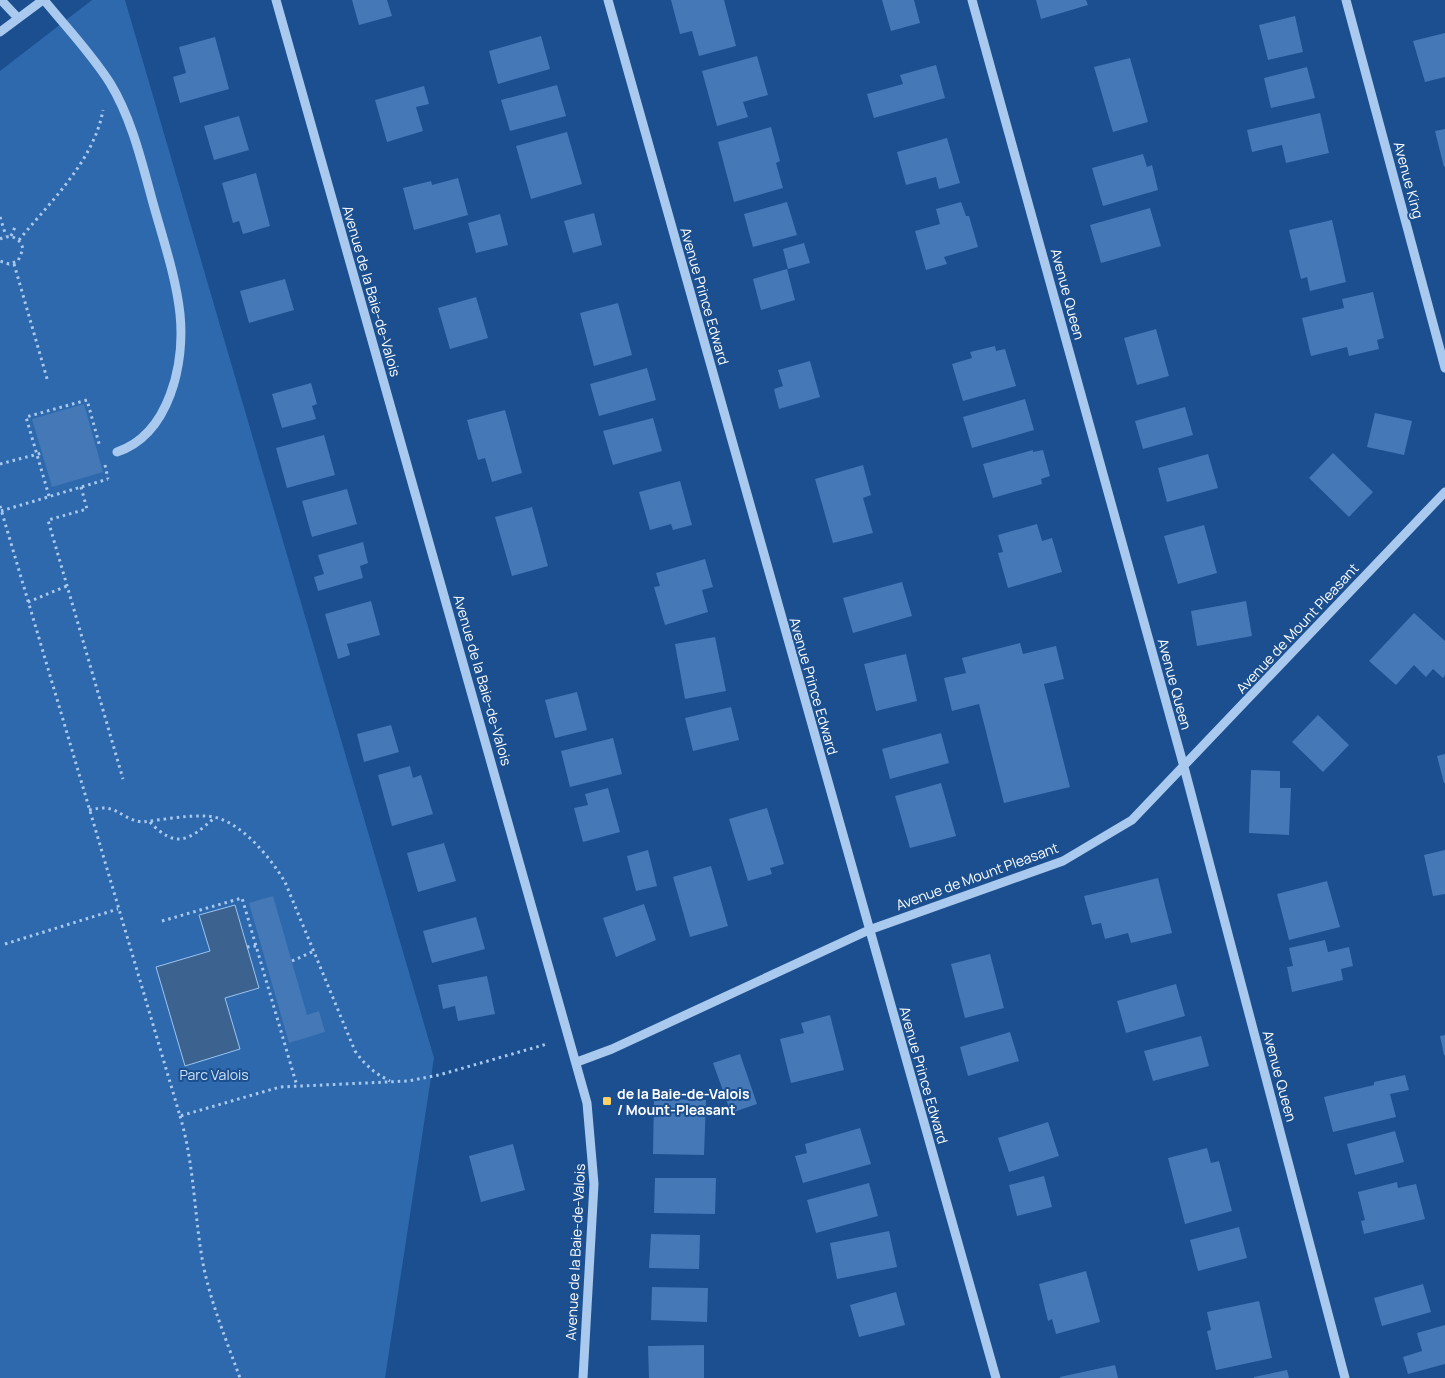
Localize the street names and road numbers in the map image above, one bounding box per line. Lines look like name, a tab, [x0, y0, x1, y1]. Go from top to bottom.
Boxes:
street label: Avenue King	[1390, 139, 1428, 221]
street label: Avenue de la Baie-de-Valois	[338, 203, 406, 379]
street label: Avenue Prince Edward	[676, 225, 734, 367]
street label: Avenue Queen	[1047, 246, 1089, 342]
street label: Avenue de Mount Pleasant	[1232, 558, 1363, 697]
street label: Avenue de la Baie-de-Valois	[449, 592, 517, 768]
street label: Avenue Prince Edward	[785, 615, 843, 757]
street label: Avenue Queen	[1154, 636, 1196, 732]
street label: Avenue de Mount Pleasant	[893, 838, 1061, 914]
street label: Avenue Prince Edward	[895, 1004, 953, 1146]
street label: Avenue Queen	[1259, 1028, 1301, 1124]
street label: Avenue de la Baie-de-Valois	[561, 1163, 589, 1341]

